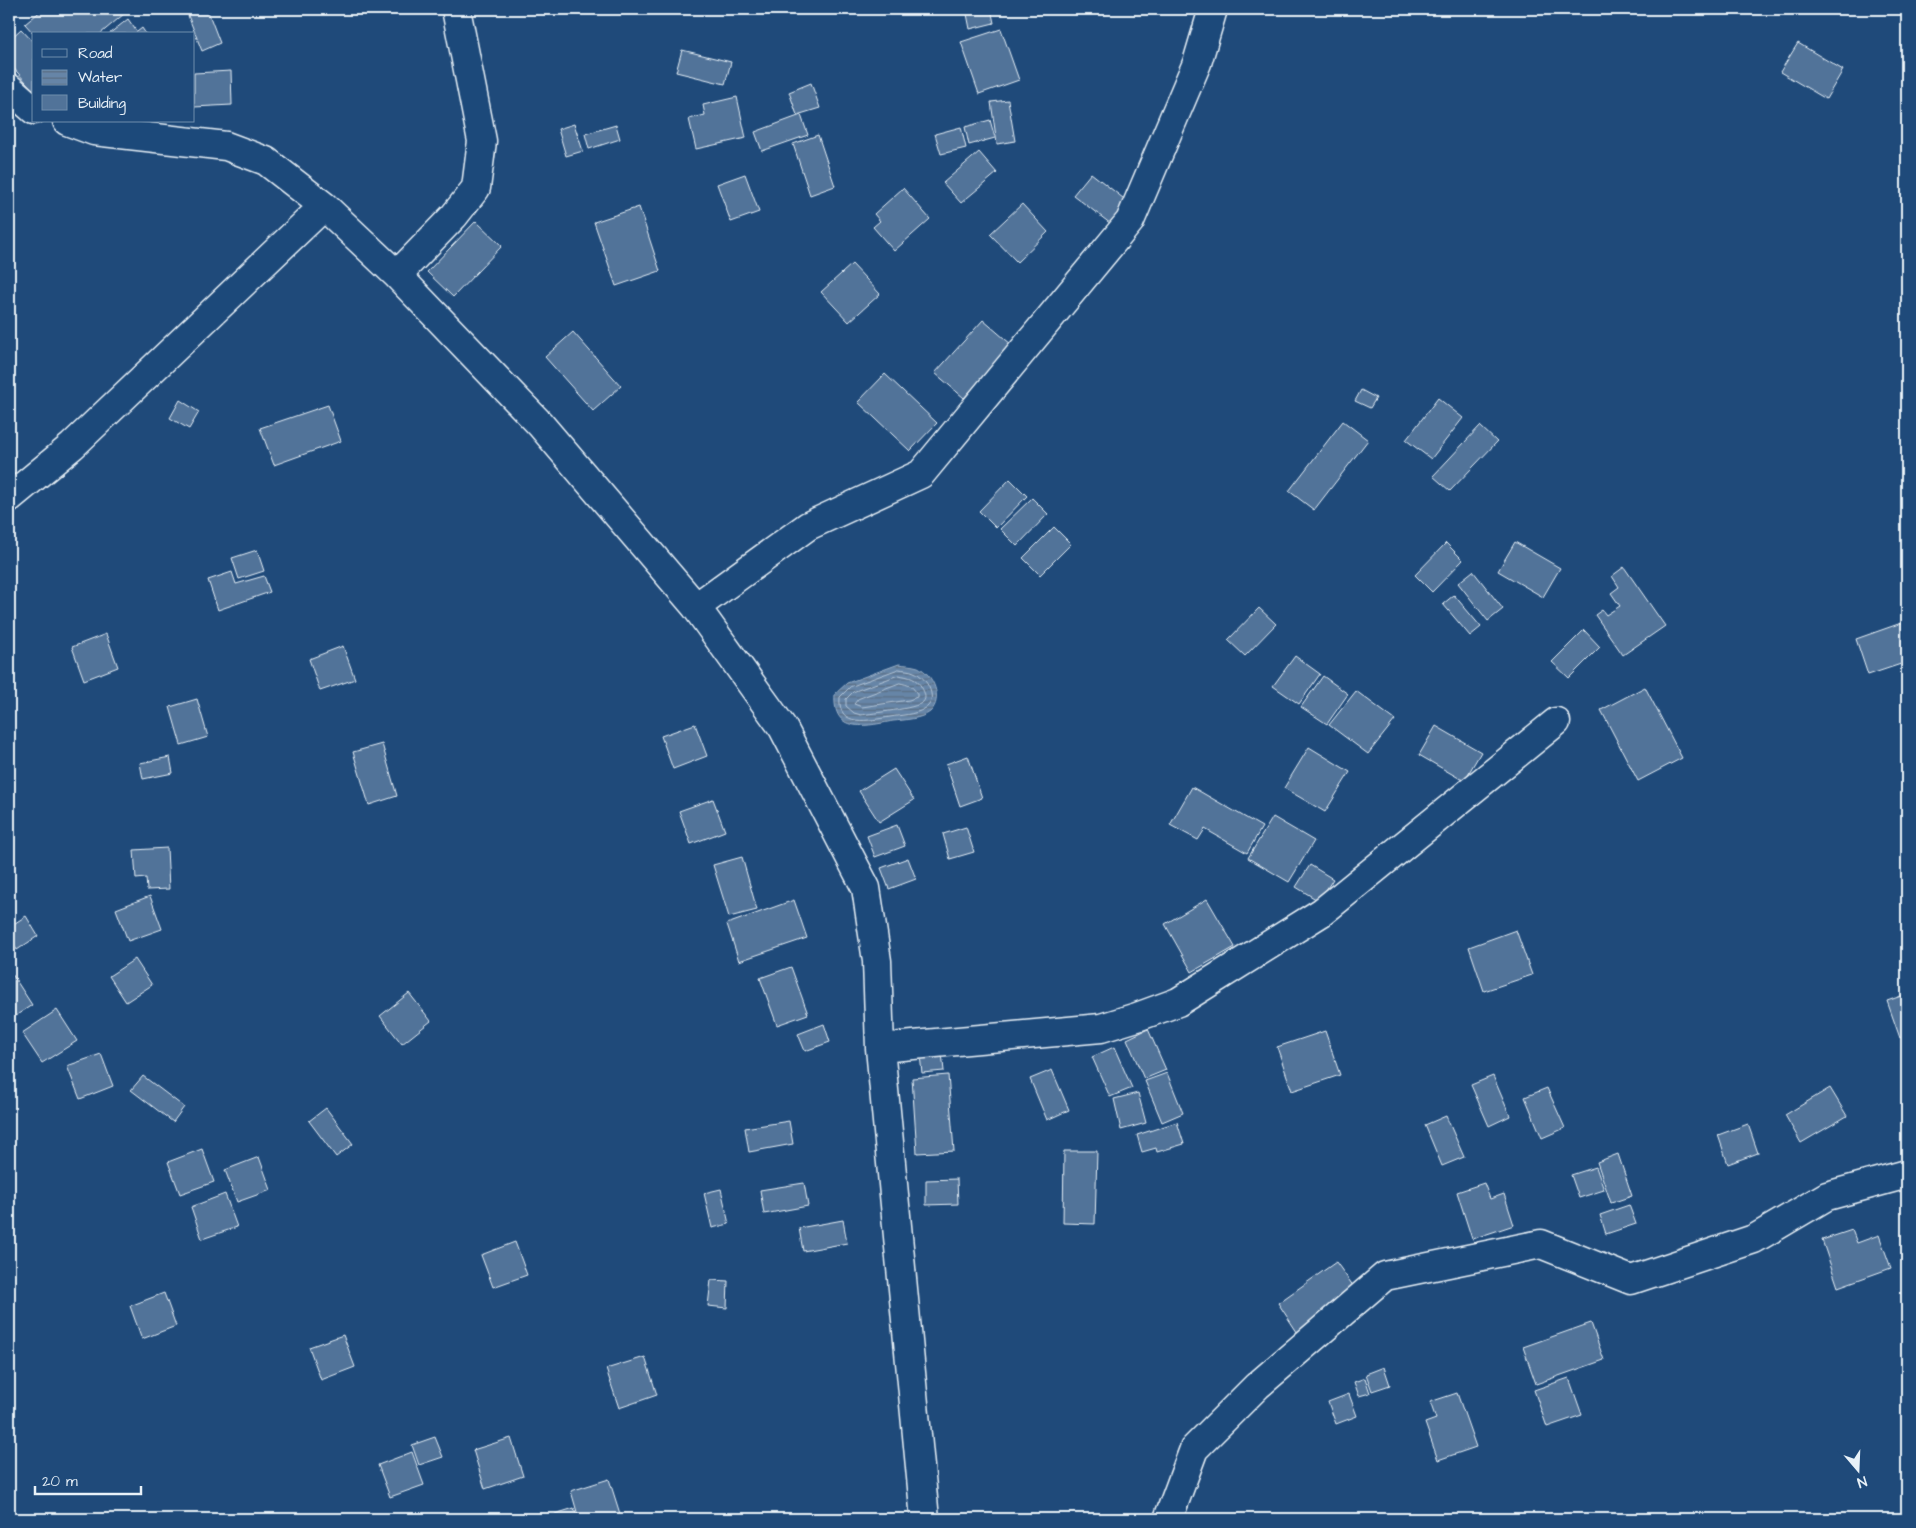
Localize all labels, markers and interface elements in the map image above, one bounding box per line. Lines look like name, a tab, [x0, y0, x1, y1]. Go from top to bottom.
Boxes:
legend	[32, 32, 195, 122]
text: Road	[78, 43, 113, 64]
text: Water	[78, 67, 122, 88]
text: Building	[78, 93, 126, 115]
north arrow	[1834, 1446, 1884, 1496]
scale bar	[35, 1463, 141, 1495]
text: N	[1854, 1470, 1869, 1492]
text: 20 m	[42, 1471, 78, 1492]

